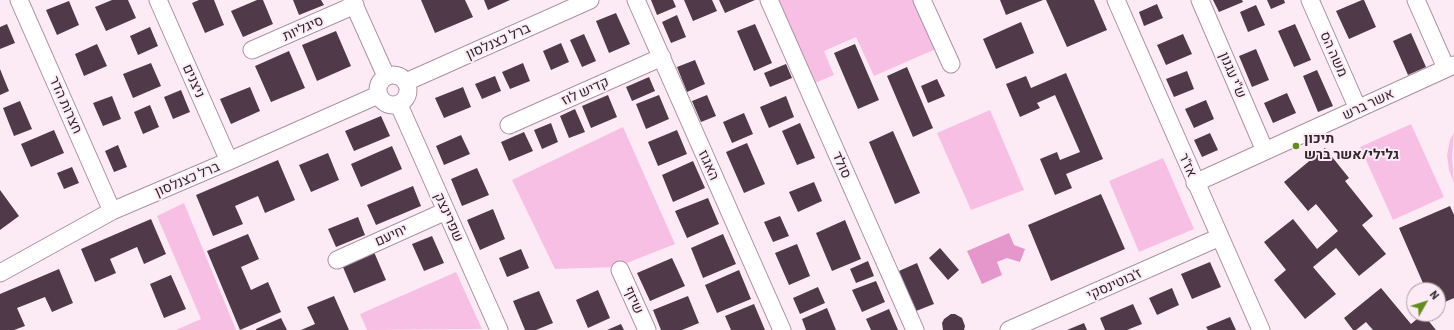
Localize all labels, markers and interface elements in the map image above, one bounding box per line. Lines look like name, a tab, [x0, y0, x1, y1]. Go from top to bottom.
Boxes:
street label: סיגליות	[280, 12, 326, 44]
street label: ברל כצנלסון	[463, 19, 533, 63]
street label: משה הס	[1317, 29, 1351, 79]
street label: ש"י עגנון	[1216, 49, 1250, 101]
street label: ניצנים	[179, 62, 209, 100]
street label: קדיש לוז	[559, 73, 611, 109]
street label: חצרות הדר	[46, 74, 86, 136]
street label: אשר ברש	[1339, 85, 1397, 123]
place label: תיכון גלילי/אשר ברש	[1304, 130, 1399, 162]
marker: תיכון גלילי/אשר ברש	[1291, 141, 1301, 151]
street label: האגוז	[695, 147, 723, 183]
street label: סולד	[829, 149, 855, 181]
street label: אז"ר	[1175, 150, 1201, 180]
street label: ברל כצנלסון	[152, 158, 222, 200]
street label: שפרינצק	[431, 190, 467, 244]
street label: יחיעם	[372, 220, 410, 250]
street label: ז'בוטינסקי	[1084, 265, 1144, 303]
north arrow	[1406, 282, 1446, 322]
street label: שיזף	[621, 284, 647, 316]
text: N	[1428, 288, 1442, 302]

